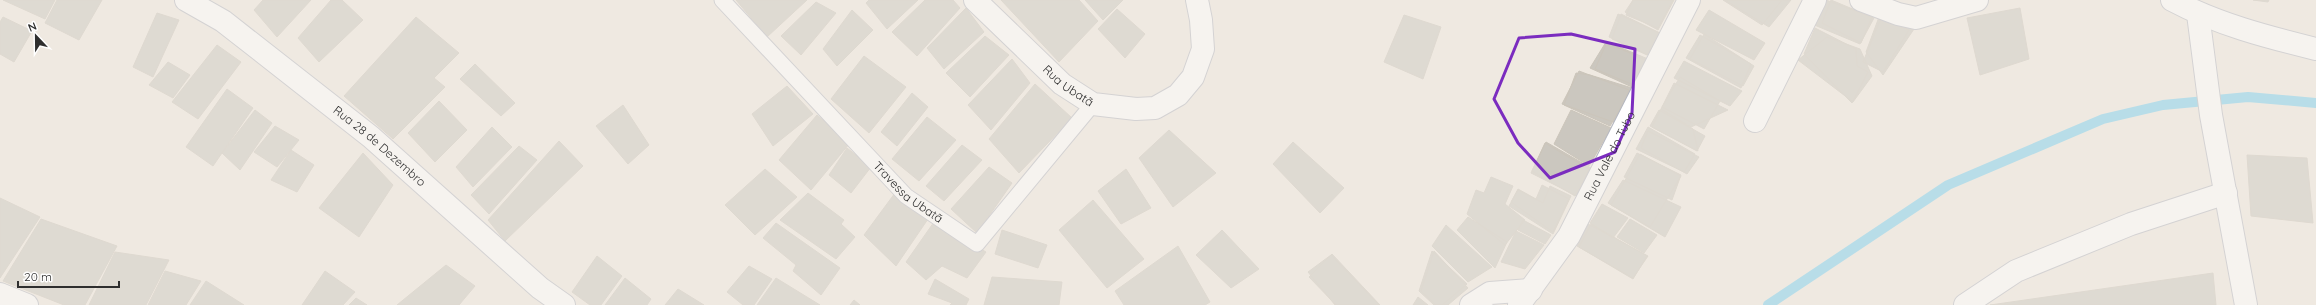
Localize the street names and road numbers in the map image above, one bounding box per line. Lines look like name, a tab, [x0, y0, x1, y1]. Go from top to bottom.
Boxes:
street label: Rua Ubatã	[1040, 62, 1097, 109]
street label: Rua 28 de Dezembro	[330, 102, 429, 189]
street label: Rua Vale do Tubo	[1580, 109, 1638, 203]
street label: Travessa Ubatã	[870, 158, 946, 226]

